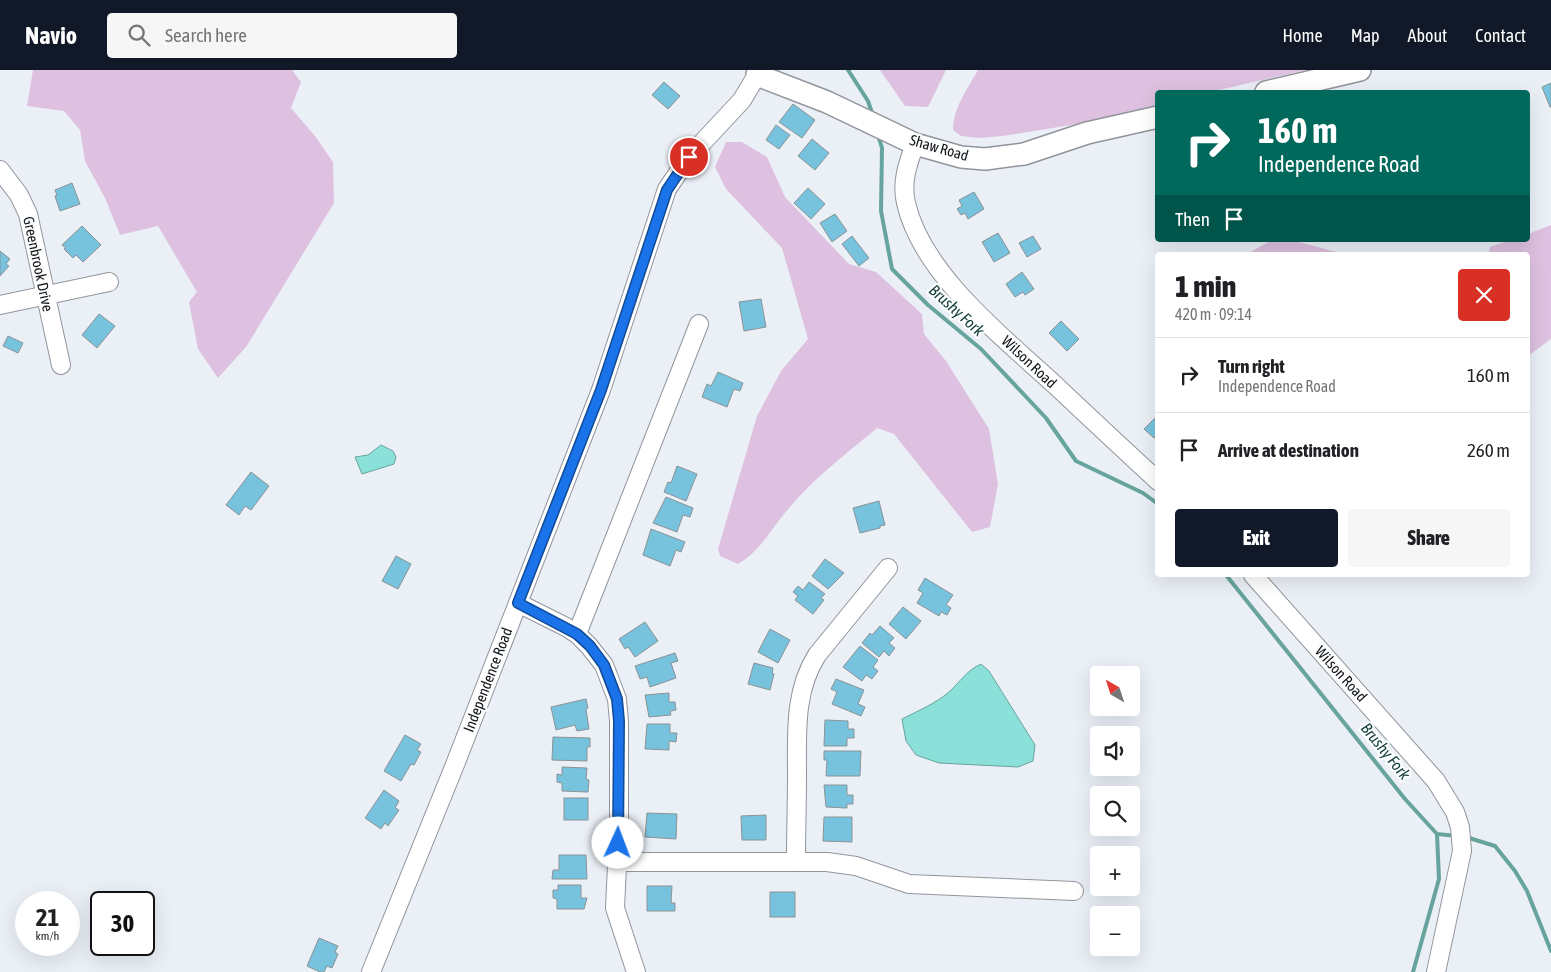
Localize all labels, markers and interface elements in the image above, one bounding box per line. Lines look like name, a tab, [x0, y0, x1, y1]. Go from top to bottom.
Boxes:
search box	[107, 13, 457, 58]
icon: search	[125, 21, 153, 49]
text: Navio	[25, 22, 77, 49]
text: Search here	[165, 24, 247, 46]
text: Home	[1283, 25, 1323, 46]
text: Map	[1351, 25, 1380, 46]
text: About	[1408, 25, 1447, 46]
text: Contact	[1475, 25, 1526, 46]
icon: right	[1175, 110, 1240, 175]
text: 160 m	[1258, 110, 1337, 150]
street label: Shaw Road	[908, 131, 970, 164]
pin	[668, 136, 710, 178]
icon: arrive	[675, 143, 703, 171]
text: Independence Road	[1258, 151, 1420, 177]
icon: arrive	[1220, 205, 1248, 233]
text: Then	[1175, 208, 1210, 230]
street label: Greenbrook Drive	[20, 215, 57, 313]
text: 1 min	[1175, 269, 1236, 303]
button: close	[1458, 269, 1510, 321]
water label: Brushy Fork	[925, 281, 989, 341]
text: 420 m · 09:14	[1175, 305, 1252, 323]
street label: Wilson Road	[998, 332, 1060, 391]
text: Turn right	[1218, 355, 1285, 377]
icon: right	[1175, 361, 1203, 389]
text: 160 m	[1467, 364, 1510, 386]
text: Independence Road	[1218, 377, 1336, 395]
icon: arrive	[1175, 436, 1203, 464]
text: Arrive at destination	[1218, 439, 1359, 461]
text: 260 m	[1467, 439, 1510, 461]
button: Exit	[1175, 509, 1338, 567]
button: Share	[1348, 509, 1510, 567]
street label: Independence Road	[460, 625, 515, 734]
street label: Wilson Road	[1312, 642, 1371, 705]
north arrow	[1090, 666, 1140, 716]
map controls	[1090, 666, 1140, 956]
water label: Brushy Fork	[1357, 719, 1415, 784]
button: sound	[1090, 726, 1140, 776]
button: search	[1090, 786, 1140, 836]
position arrow	[591, 816, 643, 868]
button: +	[1090, 846, 1140, 896]
speed limit sign: 30	[90, 891, 155, 956]
text: 21	[36, 903, 59, 931]
button: −	[1090, 906, 1140, 956]
text: km/h	[36, 929, 59, 943]

